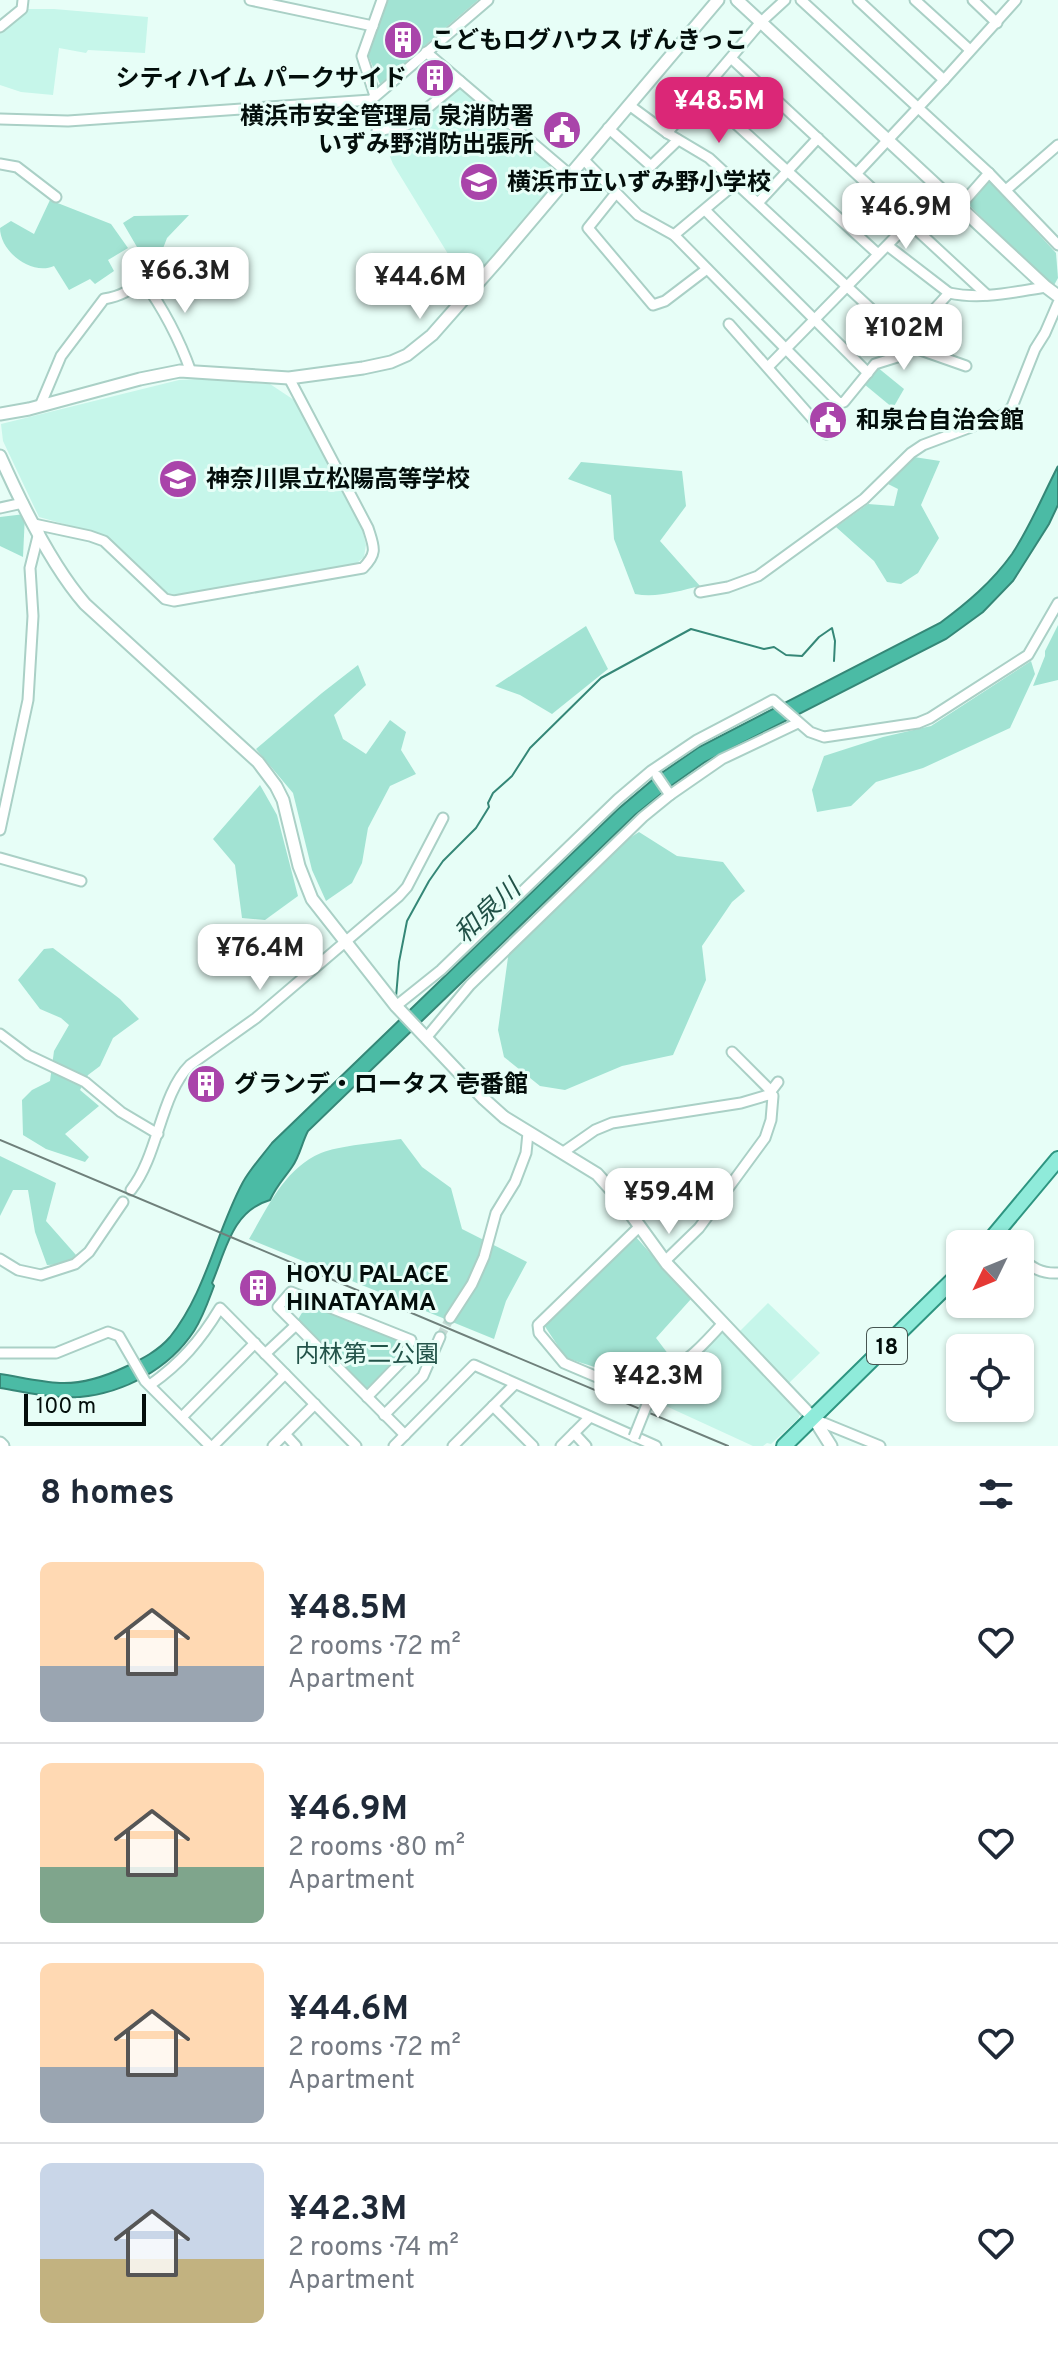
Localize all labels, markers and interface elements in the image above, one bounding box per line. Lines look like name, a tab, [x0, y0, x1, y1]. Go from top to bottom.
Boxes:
building icon: こどもログハウス げんきっこ	[382, 19, 424, 61]
place label: こどもログハウス げんきっこ	[431, 27, 748, 57]
building icon: シティハイム パークサイド	[414, 57, 456, 99]
place label: シティハイム パークサイド	[115, 65, 407, 95]
pin: ¥48.5M	[654, 77, 784, 145]
text: ¥48.5M	[673, 86, 765, 119]
place label: 横浜市安全管理局 泉消防署 いずみ野消防出張所	[240, 103, 534, 161]
public building icon: 横浜市安全管理局 泉消防署 いずみ野消防出張所	[541, 109, 583, 151]
school or university icon: 横浜市立いずみ野小学校	[458, 161, 500, 203]
place label: 横浜市立いずみ野小学校	[507, 169, 771, 199]
pin: ¥46.9M	[841, 183, 971, 251]
text: ¥46.9M	[860, 192, 952, 225]
pin: ¥66.3M	[120, 247, 250, 315]
pin: ¥44.6M	[355, 253, 485, 321]
text: ¥66.3M	[140, 256, 230, 289]
text: ¥44.6M	[374, 262, 466, 295]
pin: ¥102M	[848, 304, 960, 372]
text: ¥102M	[864, 313, 944, 346]
public building icon: 和泉台自治会館	[807, 399, 849, 441]
place label: 和泉台自治会館	[856, 407, 1024, 437]
school or university icon: 神奈川県立松陽高等学校	[157, 458, 199, 500]
place label: 神奈川県立松陽高等学校	[206, 466, 470, 496]
water label: 和泉川	[449, 872, 531, 951]
pin: ¥76.4M	[195, 924, 325, 992]
text: ¥76.4M	[216, 933, 304, 966]
building icon: グランデ・ロータス 壱番館	[185, 1063, 227, 1105]
place label: グランデ・ロータス 壱番館	[234, 1071, 528, 1101]
pin: ¥59.4M	[604, 1168, 734, 1236]
text: ¥59.4M	[623, 1177, 715, 1210]
north arrow	[946, 1230, 1034, 1318]
map controls	[946, 1230, 1034, 1422]
place label: HOYU PALACE HINATAYAMA	[286, 1261, 449, 1319]
building icon: HOYU PALACE HINATAYAMA	[237, 1267, 279, 1309]
road number: 18	[867, 1328, 907, 1364]
button: locate	[946, 1334, 1034, 1422]
park label: 内林第二公園	[295, 1341, 439, 1371]
pin: ¥42.3M	[593, 1352, 723, 1420]
text: ¥42.3M	[612, 1361, 704, 1394]
scale bar	[24, 1390, 146, 1426]
text: 100 m	[36, 1394, 96, 1421]
icon: filters	[974, 1472, 1018, 1516]
text: 8 homes	[40, 1473, 174, 1516]
text: ¥48.5M	[288, 1588, 408, 1631]
icon: home	[104, 1594, 200, 1690]
icon: heart	[974, 1620, 1018, 1664]
text: 2 rooms · 72 m²	[288, 1631, 461, 1664]
text: Apartment	[288, 1664, 415, 1697]
text: ¥46.9M	[288, 1789, 408, 1832]
icon: home	[104, 1795, 200, 1891]
icon: heart	[974, 1821, 1018, 1865]
text: 2 rooms · 80 m²	[288, 1832, 465, 1865]
text: Apartment	[288, 1865, 415, 1898]
text: ¥44.6M	[288, 1989, 409, 2032]
icon: home	[104, 1995, 200, 2091]
icon: heart	[974, 2021, 1018, 2065]
text: 2 rooms · 72 m²	[288, 2032, 461, 2065]
text: Apartment	[288, 2065, 415, 2098]
text: ¥42.3M	[288, 2189, 407, 2232]
icon: home	[104, 2195, 200, 2291]
icon: heart	[974, 2221, 1018, 2265]
text: 2 rooms · 74 m²	[288, 2232, 459, 2265]
text: Apartment	[288, 2265, 415, 2298]

